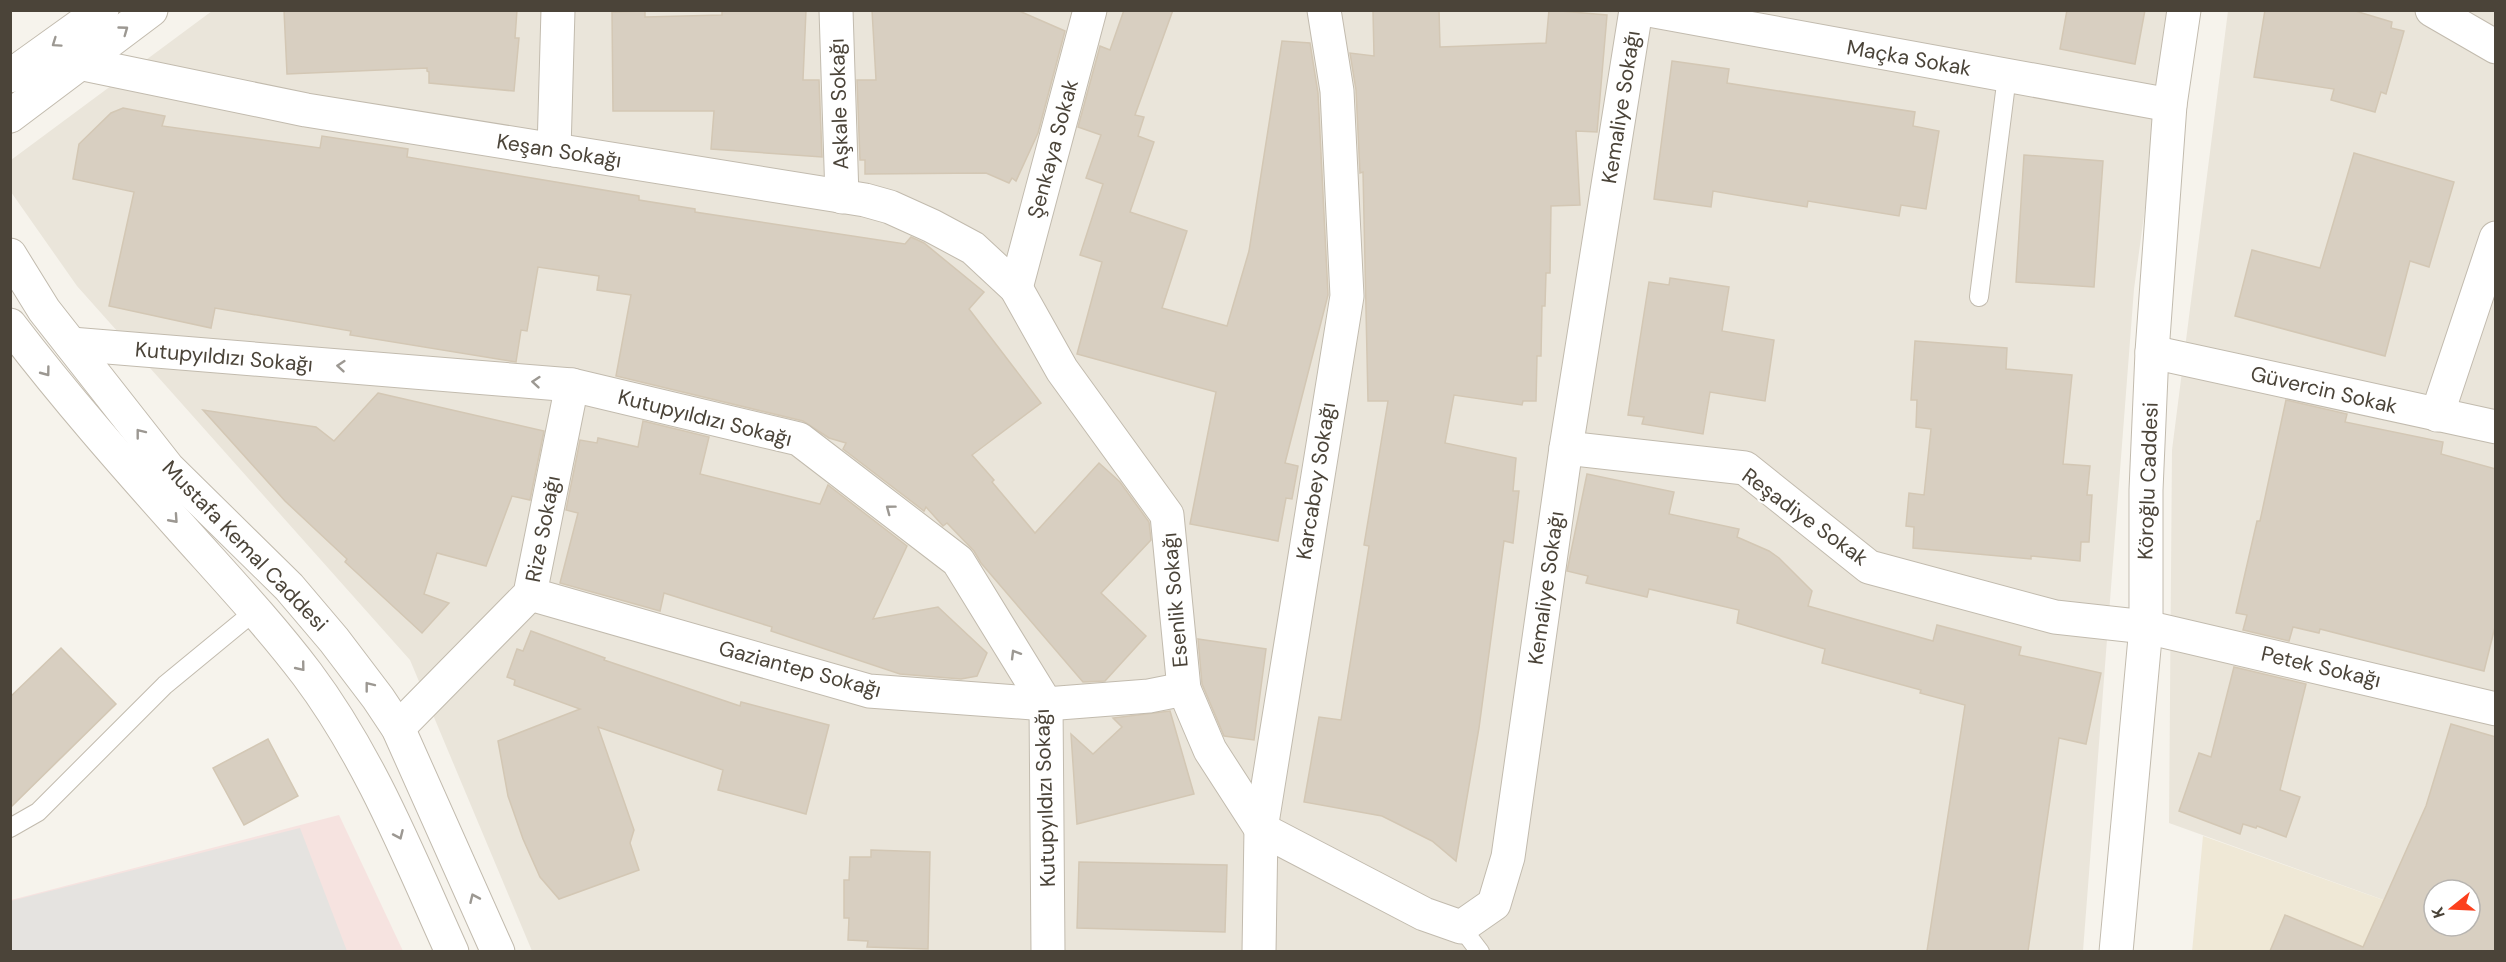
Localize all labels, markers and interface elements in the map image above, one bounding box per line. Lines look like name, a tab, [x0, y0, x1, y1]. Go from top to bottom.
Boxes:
one-way arrow	[118, 26, 129, 37]
street label: Kemaliye Sokağı	[1595, 28, 1647, 186]
street label: Maçka Sokak	[1845, 33, 1974, 83]
one-way arrow	[52, 36, 63, 47]
street label: Aşkale Sokağı	[823, 38, 855, 170]
street label: Şenkaya Sokak	[1021, 76, 1085, 222]
street label: Keşan Sokağı	[495, 127, 623, 175]
street label: Kutupyıldızı Sokağı	[134, 335, 314, 379]
one-way arrow	[337, 360, 346, 373]
street label: Güvercin Sokak	[2248, 360, 2400, 421]
one-way arrow	[39, 365, 50, 376]
one-way arrow	[531, 376, 540, 389]
street label: Kutupyıldızı Sokağı	[615, 383, 795, 453]
street label: Karcabey Sokağı	[1290, 400, 1342, 562]
street label: Köroğlu Caddesi	[2131, 402, 2165, 560]
one-way arrow	[137, 428, 148, 439]
street label: Mustafa Kemal Caddesi	[156, 454, 334, 638]
street label: Reşadiye Sokak	[1736, 462, 1874, 572]
street label: Rize Sokağı	[519, 474, 567, 584]
one-way arrow	[886, 505, 897, 516]
street label: Kemaliye Sokağı	[1521, 510, 1571, 666]
one-way arrow	[167, 513, 178, 523]
street label: Esenlik Sokağı	[1155, 531, 1195, 669]
street label: Gaziantep Sokağı	[716, 634, 884, 704]
street label: Petek Sokağı	[2258, 640, 2384, 694]
one-way arrow	[1011, 650, 1023, 660]
one-way arrow	[294, 660, 305, 671]
one-way arrow	[365, 682, 376, 693]
street label: Kutupyıldızı Sokağı	[1028, 708, 1062, 888]
one-way arrow	[392, 829, 404, 840]
north arrow	[2422, 878, 2482, 938]
one-way arrow	[469, 893, 481, 904]
text: K	[2426, 904, 2450, 921]

